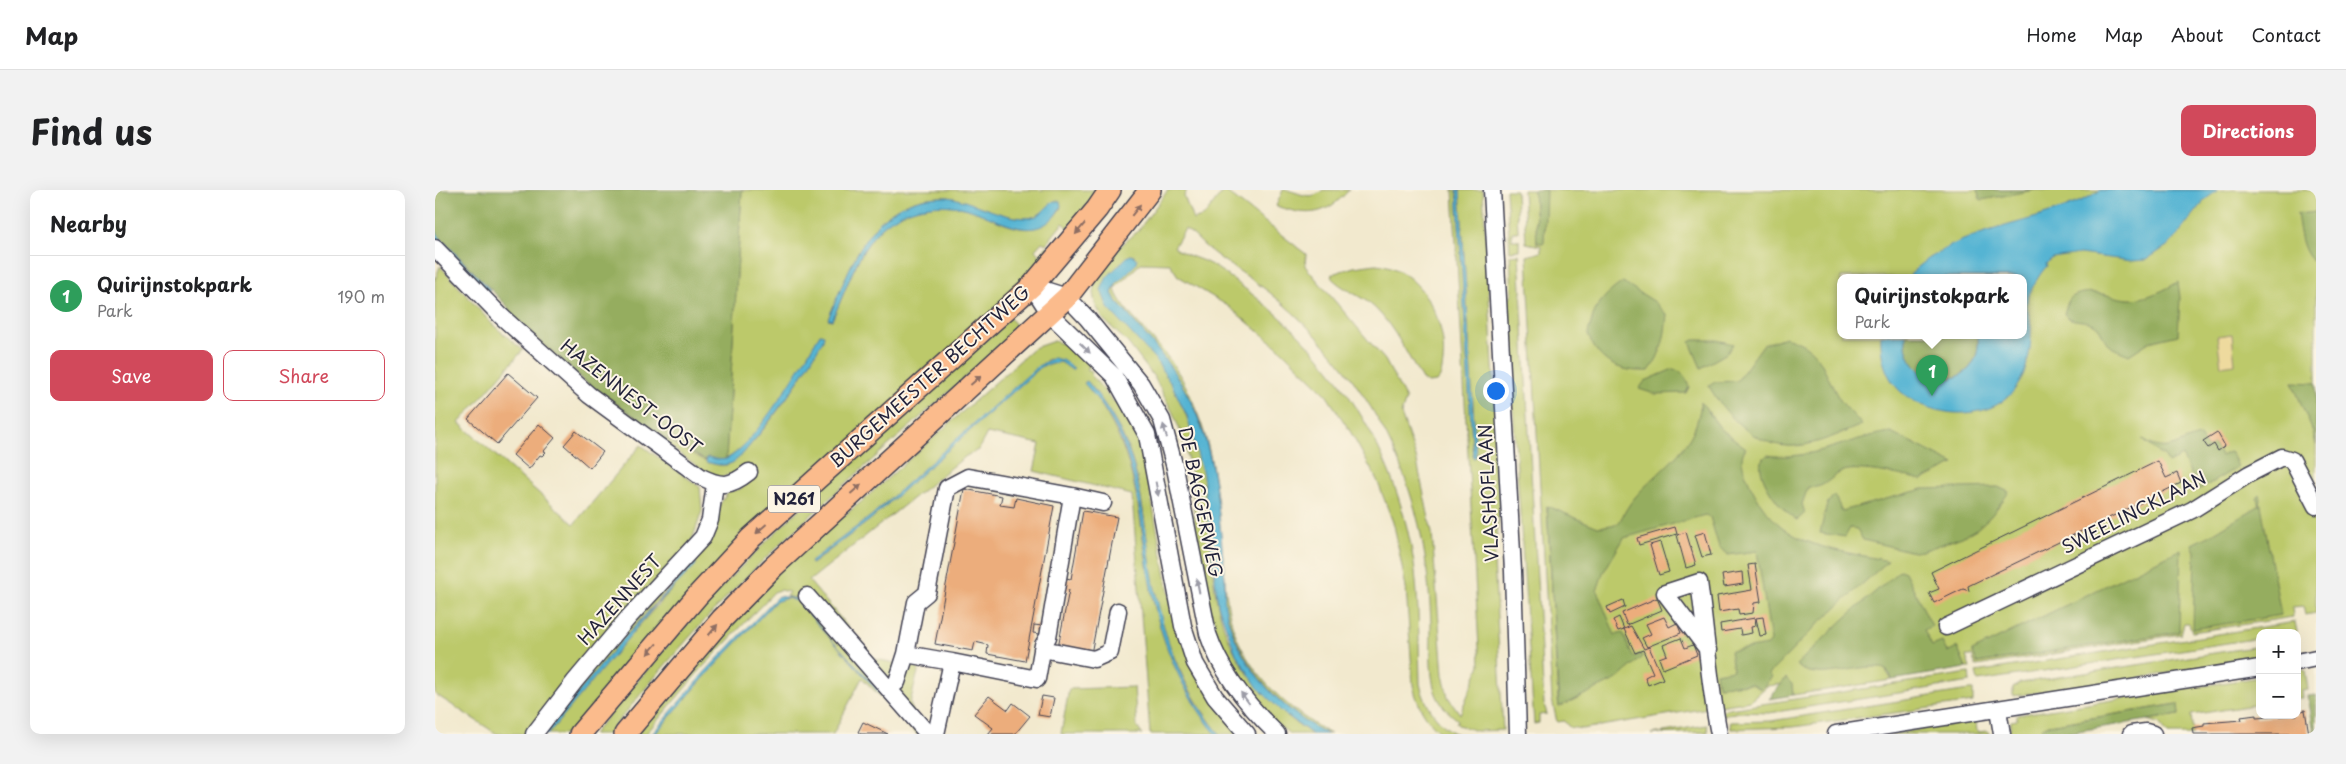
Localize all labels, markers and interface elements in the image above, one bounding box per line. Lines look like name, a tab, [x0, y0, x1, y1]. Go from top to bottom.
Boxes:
text: Map	[25, 17, 78, 53]
text: Home	[2026, 21, 2076, 48]
text: Map	[2104, 21, 2143, 48]
text: About	[2171, 21, 2223, 48]
text: Contact	[2251, 21, 2321, 48]
text: Find us	[30, 104, 152, 157]
button: Directions	[2181, 105, 2316, 156]
one-way arrow	[1131, 203, 1141, 217]
text: Nearby	[50, 207, 127, 239]
one-way arrow	[1075, 222, 1086, 235]
text: Quirijnstokpark	[97, 270, 252, 298]
popup	[1837, 274, 2027, 339]
street label: BURGEMEESTER BECHTWEG	[823, 278, 1035, 473]
text: Quirijnstokpark	[1854, 281, 2010, 309]
text: 1	[62, 284, 70, 308]
text: 190 m	[337, 284, 385, 308]
text: Park	[97, 298, 133, 322]
text: Park	[1854, 309, 1890, 333]
street label: HAZENNEST-OOST	[555, 332, 709, 460]
one-way arrow	[1078, 342, 1090, 354]
button: Save	[50, 350, 213, 401]
button: Share	[223, 350, 385, 401]
pin: 1	[1916, 355, 1948, 396]
one-way arrow	[970, 374, 982, 386]
your location	[1483, 378, 1509, 404]
one-way arrow	[1161, 424, 1169, 439]
street label: DE BAGGERWEG	[1172, 424, 1231, 580]
street label: VLASHOFLAAN	[1470, 424, 1505, 562]
street label: SWEELINCKLAAN	[2056, 463, 2211, 560]
one-way arrow	[1154, 481, 1162, 497]
one-way arrow	[850, 483, 862, 495]
road number: N261	[768, 486, 820, 512]
one-way arrow	[756, 523, 768, 535]
street label: HAZENNEST	[571, 547, 668, 650]
one-way arrow	[1194, 579, 1202, 594]
one-way arrow	[707, 624, 718, 637]
map controls	[2256, 629, 2301, 719]
button: +	[2256, 629, 2301, 674]
one-way arrow	[646, 642, 657, 655]
button: −	[2256, 674, 2301, 719]
one-way arrow	[1239, 692, 1250, 705]

